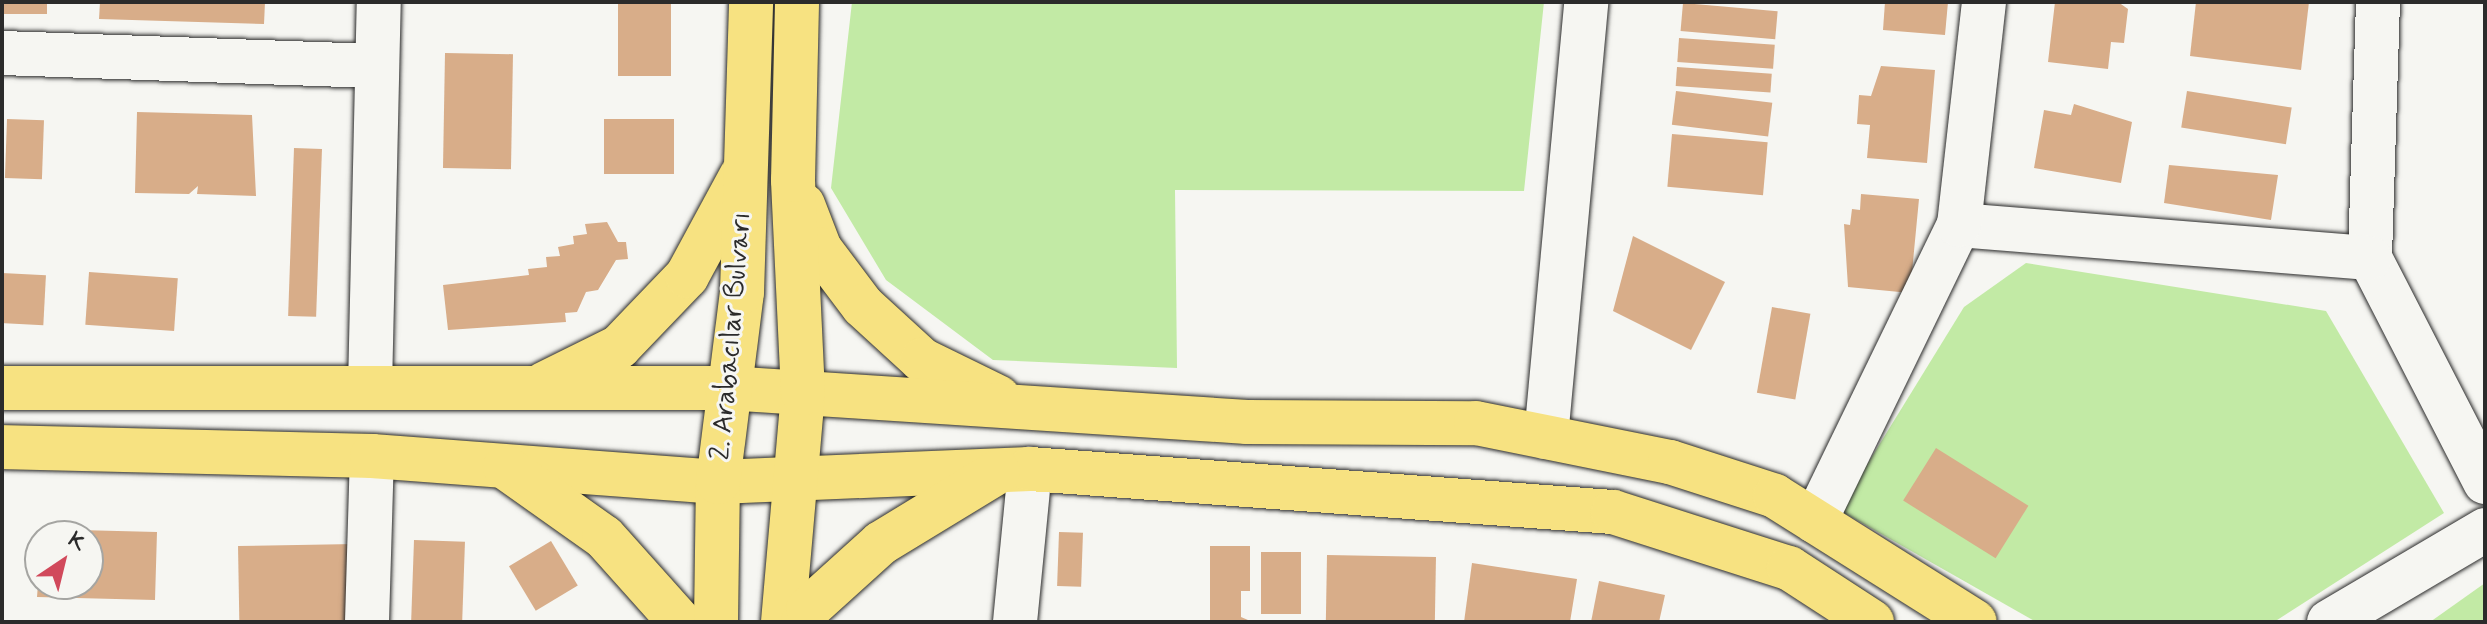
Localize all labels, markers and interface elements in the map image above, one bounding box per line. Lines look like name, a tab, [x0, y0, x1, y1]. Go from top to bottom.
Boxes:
street label: 2. Arabacılar Bulvarı	[705, 213, 759, 459]
north arrow	[24, 520, 104, 600]
text: K	[62, 526, 91, 558]

